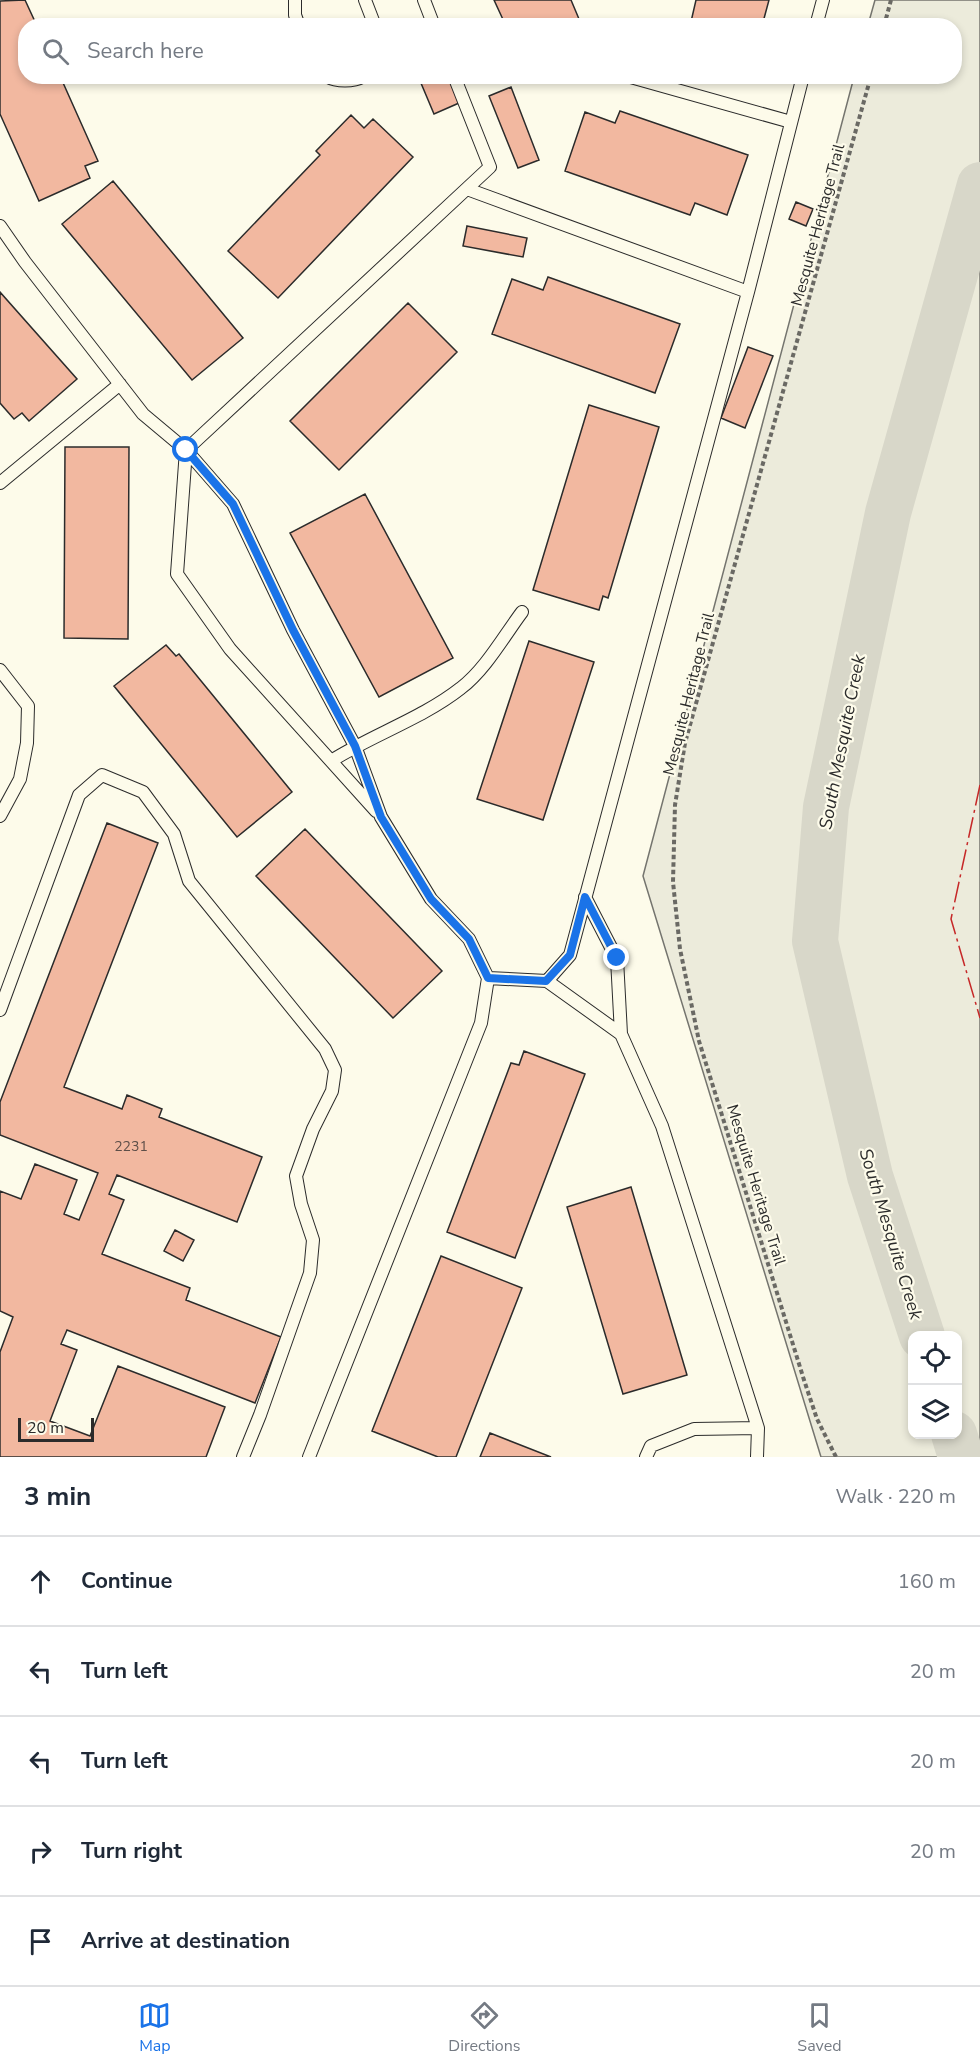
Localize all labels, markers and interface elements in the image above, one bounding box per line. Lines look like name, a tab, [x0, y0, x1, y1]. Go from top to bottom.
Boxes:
search box	[18, 18, 962, 84]
icon: search	[39, 35, 72, 68]
text: Search here	[87, 36, 204, 66]
street label: Mesquite Heritage Trail	[786, 141, 850, 309]
route start	[172, 436, 198, 462]
street label: Mesquite Heritage Trail	[658, 610, 720, 778]
water label: South Mesquite Creek	[813, 652, 871, 832]
route end	[603, 944, 629, 970]
street label: Mesquite Heritage Trail	[721, 1102, 791, 1268]
house number: 2231	[114, 1137, 148, 1156]
water label: South Mesquite Creek	[854, 1146, 929, 1323]
map controls	[908, 1331, 962, 1439]
button: locate	[908, 1331, 962, 1385]
button: layers	[908, 1385, 962, 1439]
scale bar	[18, 1415, 94, 1442]
text: 20 m	[27, 1417, 64, 1439]
text: 3 min	[24, 1479, 91, 1514]
text: Walk · 220 m	[836, 1483, 956, 1510]
icon: ahead	[24, 1565, 57, 1598]
text: Continue	[81, 1566, 172, 1596]
text: 160 m	[898, 1568, 956, 1595]
icon: left	[24, 1655, 57, 1688]
text: Turn left	[81, 1656, 168, 1686]
text: 20 m	[910, 1658, 956, 1685]
icon: left	[24, 1745, 57, 1778]
text: Turn left	[81, 1746, 168, 1776]
text: 20 m	[910, 1748, 956, 1775]
icon: right	[24, 1835, 57, 1868]
text: Turn right	[81, 1836, 182, 1866]
text: 20 m	[910, 1838, 956, 1865]
icon: arrive	[24, 1925, 57, 1958]
text: Arrive at destination	[81, 1926, 290, 1956]
tab: Map	[138, 1999, 171, 2057]
tab: Directions	[448, 1999, 520, 2057]
tab: Saved	[797, 1999, 842, 2057]

